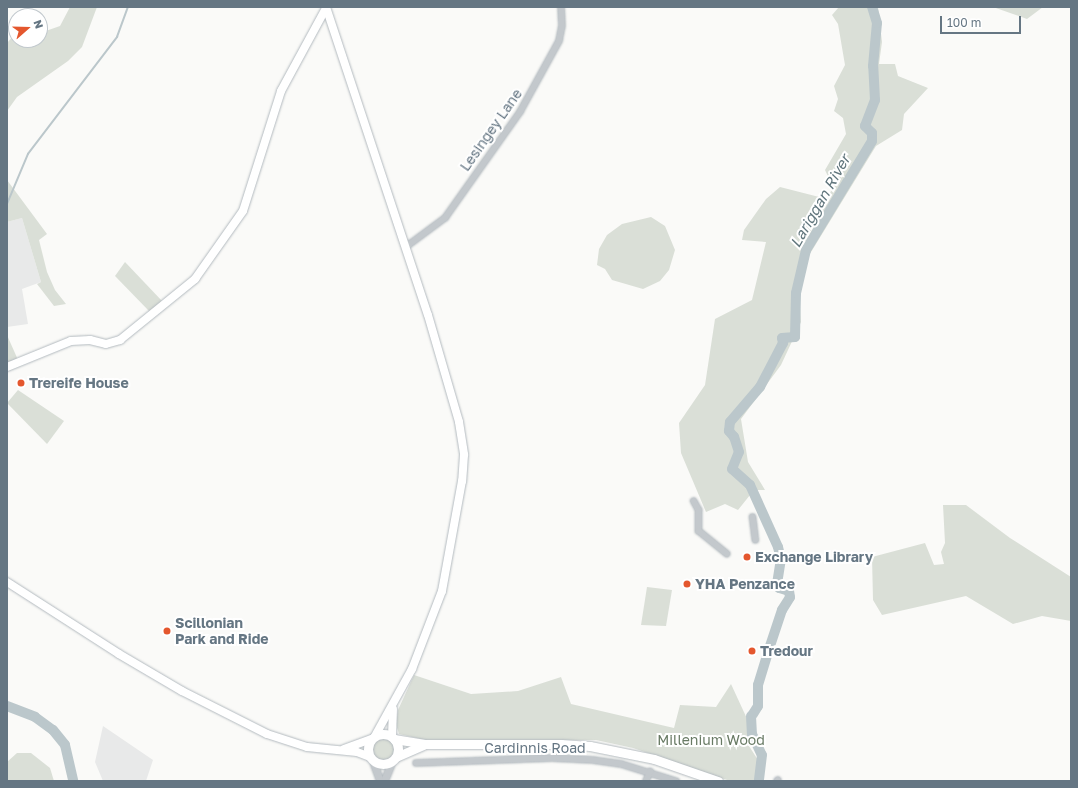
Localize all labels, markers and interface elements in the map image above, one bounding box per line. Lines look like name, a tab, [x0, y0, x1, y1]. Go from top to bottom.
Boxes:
north arrow	[8, 8, 48, 48]
scale bar	[942, 8, 1023, 34]
text: 100 m	[947, 15, 981, 30]
text: N	[31, 18, 46, 30]
street label: Lesingey Lane	[457, 86, 525, 174]
water label: Lariggan River	[786, 152, 854, 250]
place label: Trereife House	[29, 375, 129, 391]
marker: Trereife House	[16, 378, 26, 388]
place label: Exchange Library	[755, 549, 873, 565]
marker: Exchange Library	[742, 552, 752, 562]
place label: YHA Penzance	[695, 576, 795, 592]
marker: YHA Penzance	[682, 579, 692, 589]
place label: Scillonian Park and Ride	[175, 615, 269, 648]
marker: Scillonian Park and Ride	[162, 626, 172, 636]
place label: Tredour	[760, 643, 813, 659]
marker: Tredour	[747, 646, 757, 656]
park label: Millenium Wood	[657, 732, 765, 748]
street label: Cardinnis Road	[484, 740, 586, 756]

